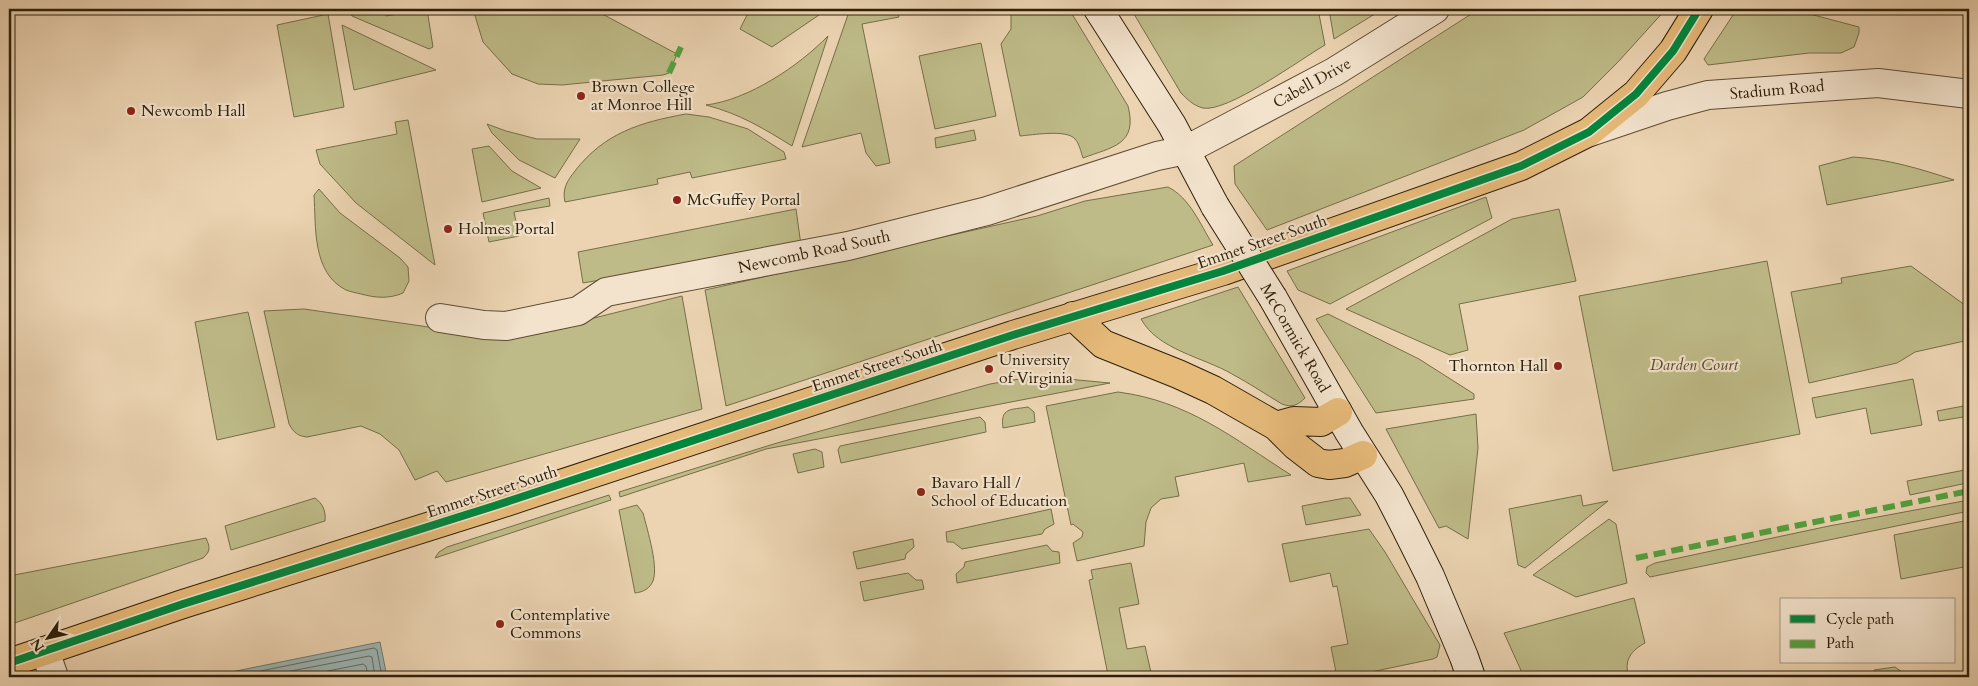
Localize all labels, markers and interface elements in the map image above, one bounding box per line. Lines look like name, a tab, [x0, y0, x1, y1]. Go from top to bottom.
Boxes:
street label: Cabell Drive	[1269, 52, 1355, 114]
street label: Stadium Road	[1729, 75, 1826, 105]
place label: Brown College at Monroe Hill	[591, 76, 695, 116]
marker: Brown College at Monroe Hill	[575, 90, 587, 102]
place label: Newcomb Hall	[141, 100, 246, 122]
marker: Newcomb Hall	[125, 105, 137, 117]
place label: McGuffey Portal	[687, 189, 800, 211]
marker: McGuffey Portal	[671, 194, 683, 206]
street label: Emmet Street South	[1194, 209, 1330, 274]
place label: Holmes Portal	[458, 218, 555, 240]
marker: Holmes Portal	[442, 223, 454, 235]
street label: Newcomb Road South	[736, 225, 892, 279]
street label: McCormick Road	[1255, 279, 1335, 397]
street label: Emmet Street South	[809, 335, 945, 397]
place label: University of Virginia	[999, 349, 1073, 389]
park label: Darden Court	[1650, 354, 1738, 376]
place label: Thornton Hall	[1448, 355, 1548, 377]
marker: Thornton Hall	[1552, 360, 1564, 372]
marker: University of Virginia	[983, 363, 995, 375]
street label: Emmet Street South	[424, 461, 560, 523]
place label: Bavaro Hall / School of Education	[931, 472, 1067, 512]
marker: Bavaro Hall / School of Education	[915, 486, 927, 498]
legend	[1780, 598, 1956, 664]
place label: Contemplative Commons	[510, 604, 610, 644]
text: Cycle path	[1826, 609, 1895, 629]
north arrow	[22, 614, 72, 664]
marker: Contemplative Commons	[494, 618, 506, 630]
text: Path	[1826, 633, 1855, 653]
text: N	[26, 635, 49, 655]

